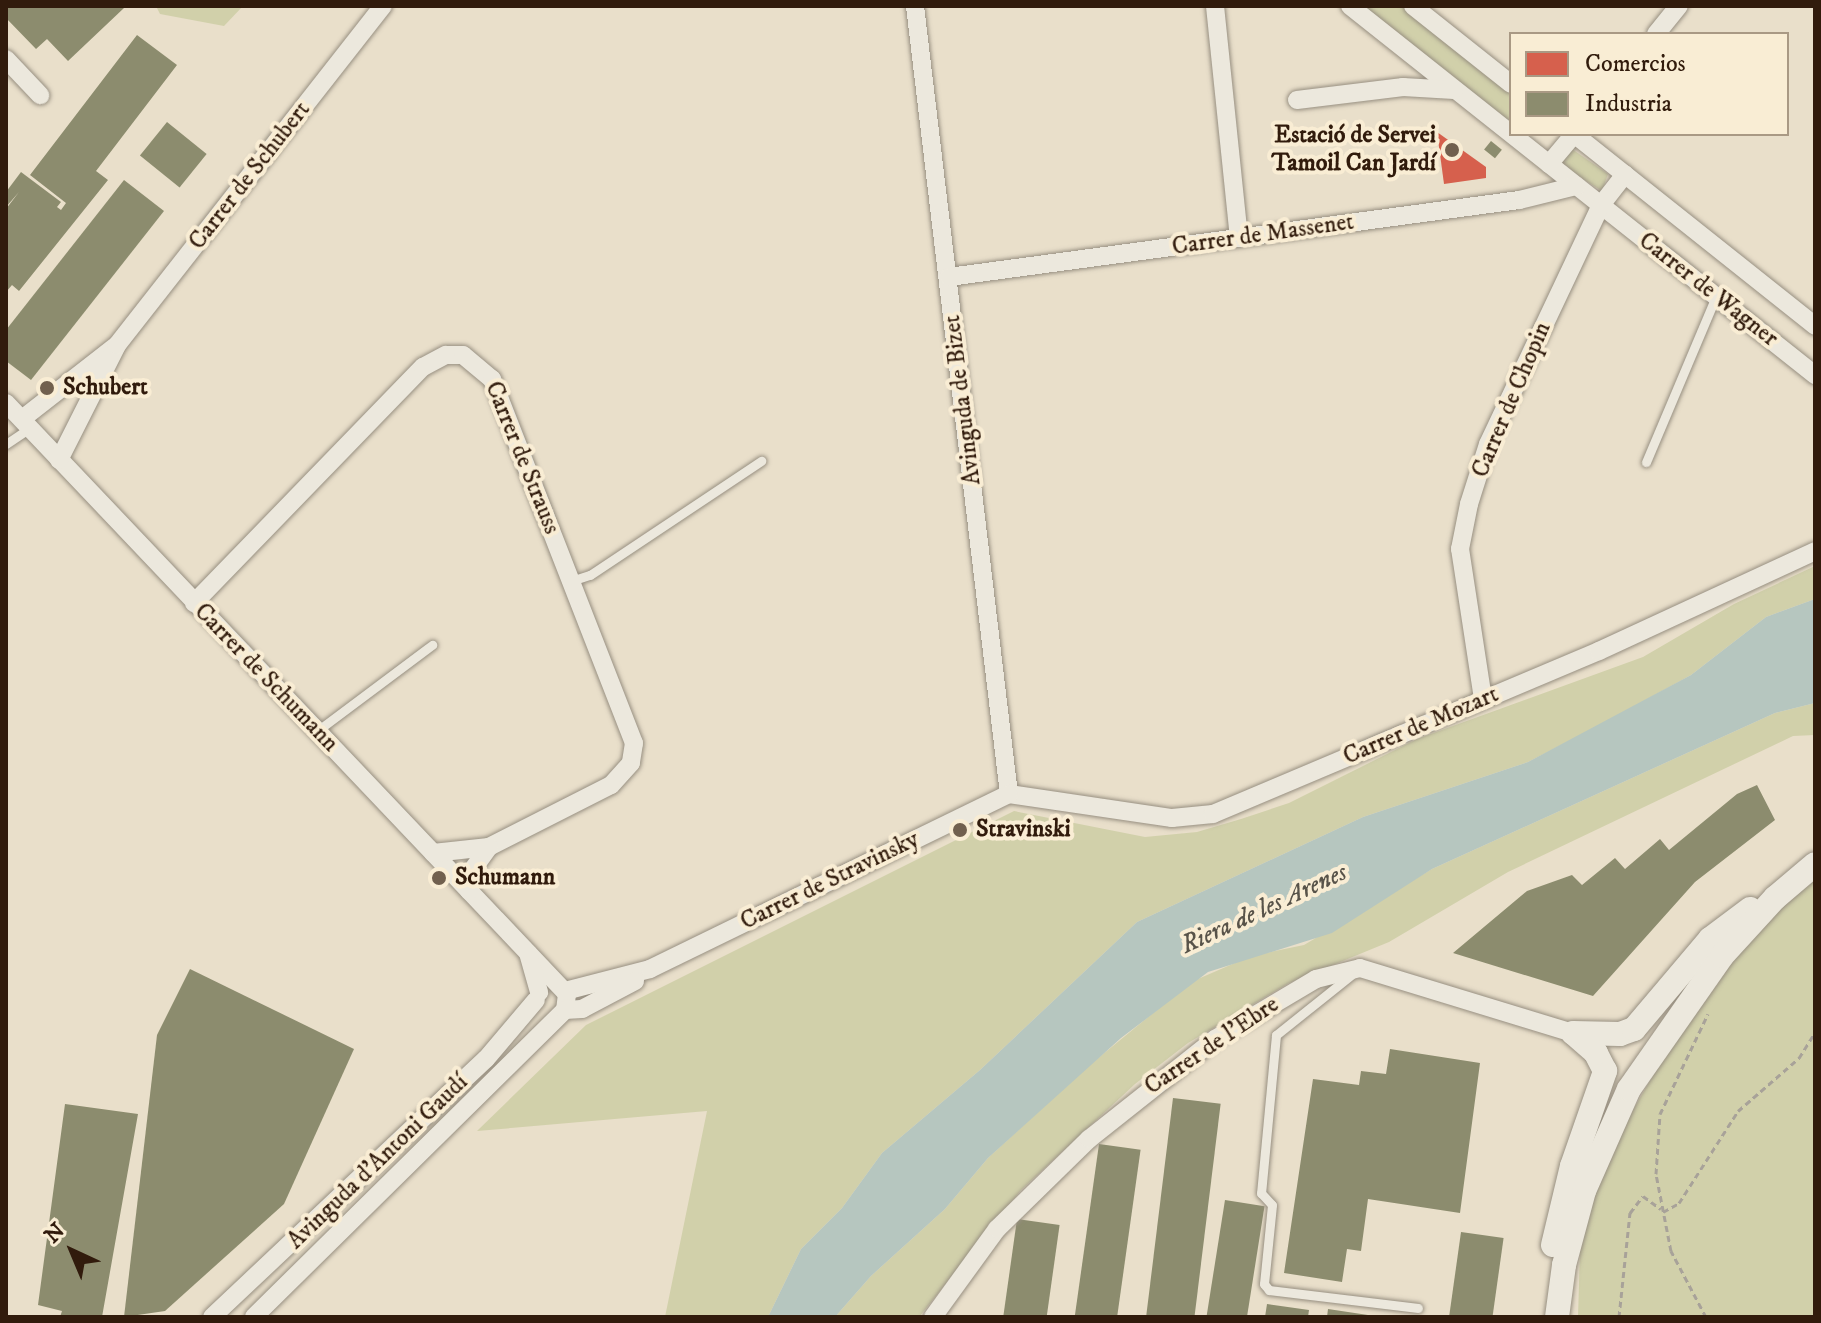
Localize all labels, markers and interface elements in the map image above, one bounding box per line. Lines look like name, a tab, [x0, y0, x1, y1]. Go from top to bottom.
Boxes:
legend	[1509, 32, 1789, 136]
text: Comercios	[1585, 49, 1686, 79]
text: Industria	[1585, 89, 1672, 119]
street label: Carrer de Schubert	[183, 96, 317, 256]
place label: Estació de Servei Tamoil Can Jardí	[1271, 122, 1436, 178]
marker: Estació de Servei Tamoil Can Jardí	[1443, 141, 1461, 159]
street label: Carrer de Massenet	[1170, 208, 1356, 262]
street label: Carrer de Wagner	[1633, 227, 1783, 353]
street label: Avinguda de Bizet	[938, 313, 988, 487]
street label: Carrer de Chopin	[1466, 318, 1558, 482]
place label: Schubert	[63, 374, 148, 402]
street label: Carrer de Strauss	[478, 377, 566, 539]
marker: Schubert	[38, 379, 56, 397]
street label: Carrer de Schumann	[188, 598, 344, 758]
street label: Carrer de Mozart	[1339, 680, 1503, 772]
place label: Stravinski	[976, 816, 1071, 844]
marker: Stravinski	[951, 821, 969, 839]
street label: Carrer de Stravinsky	[736, 825, 924, 937]
water label: Riera de les Arenes	[1176, 857, 1352, 961]
place label: Schumann	[455, 864, 555, 892]
marker: Schumann	[430, 869, 448, 887]
street label: Carrer de l'Ebre	[1140, 991, 1284, 1101]
street label: Avinguda d'Antoni Gaudí	[282, 1068, 474, 1256]
north arrow	[32, 1211, 112, 1291]
text: N	[39, 1217, 71, 1249]

